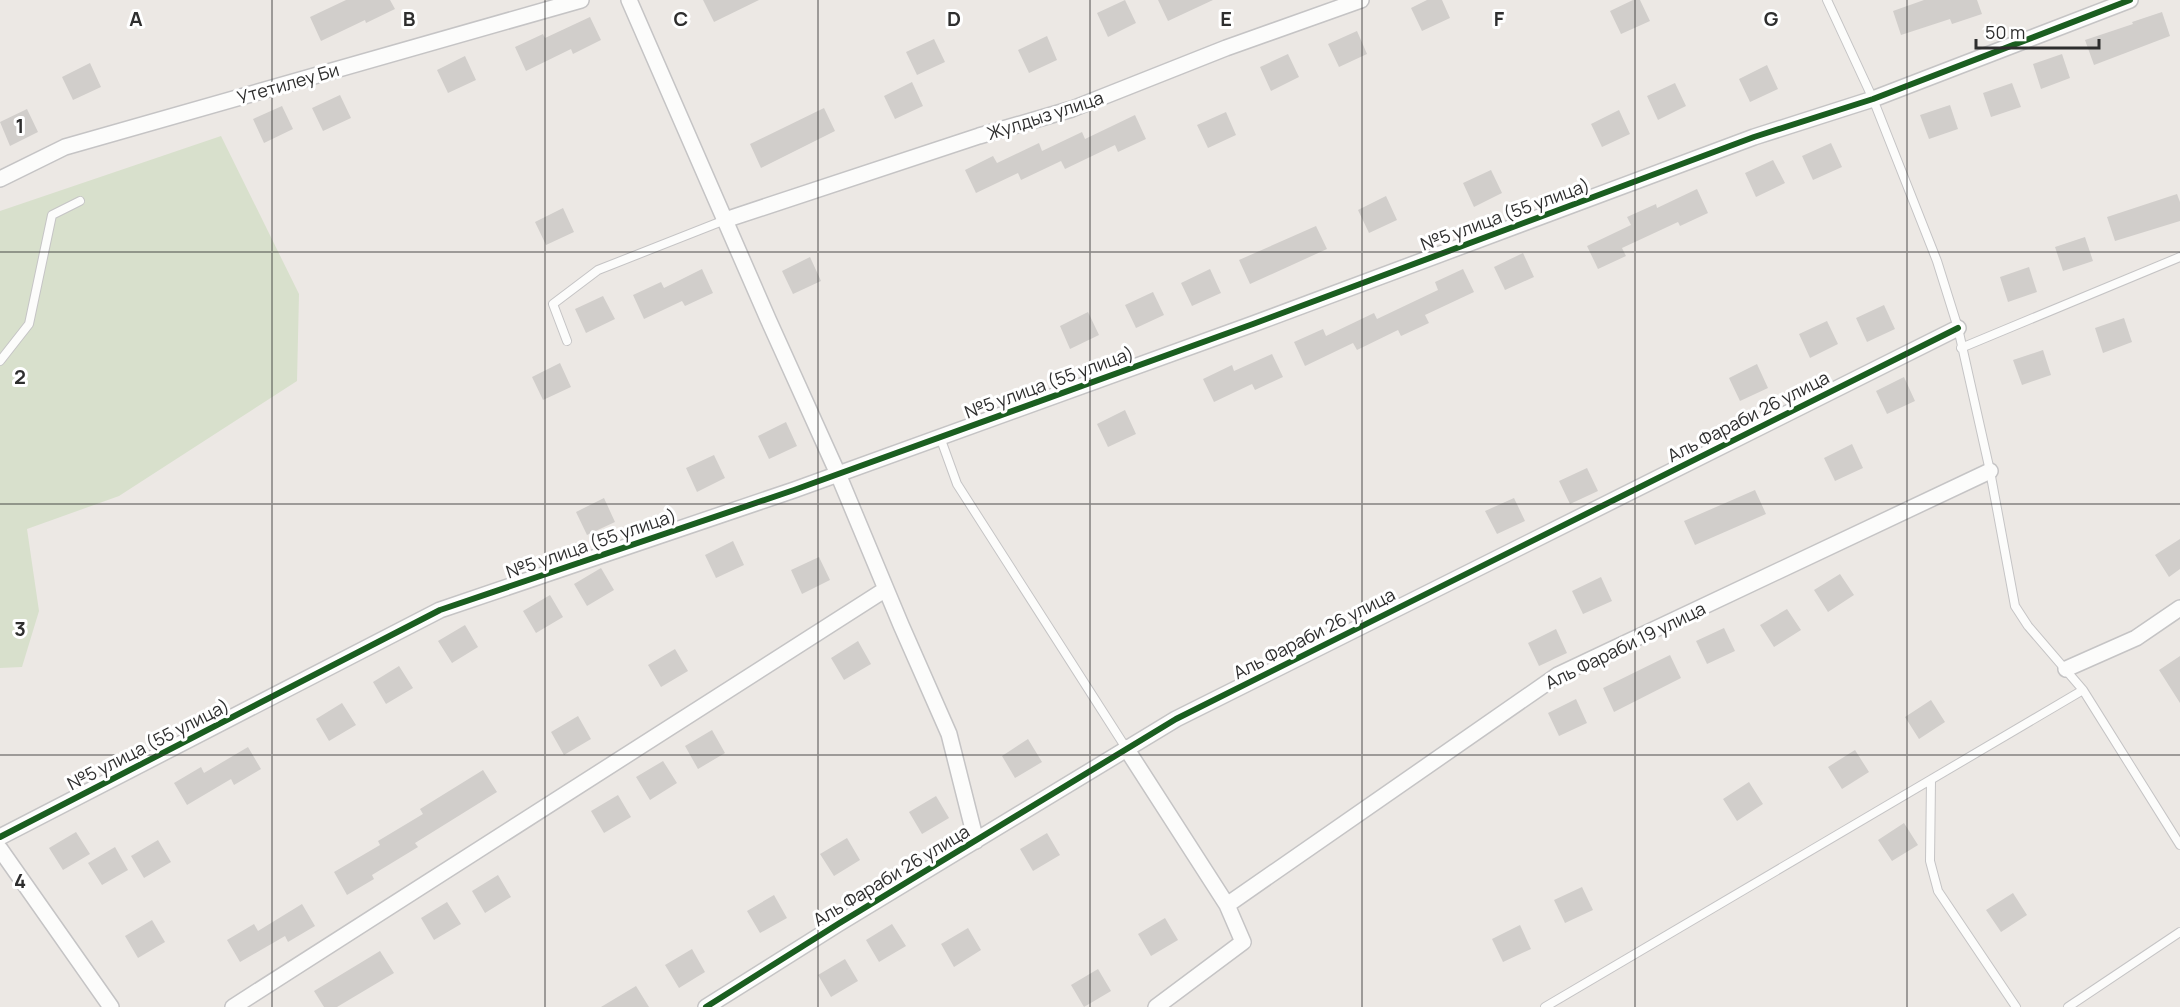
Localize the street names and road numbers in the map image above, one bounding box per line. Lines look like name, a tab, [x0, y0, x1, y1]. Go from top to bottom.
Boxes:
street label: Утетилеу Би	[234, 57, 342, 109]
street label: Жулдыз улица	[984, 85, 1106, 145]
street label: №5 улица (55 улица)	[1417, 172, 1593, 256]
street label: №5 улица (55 улица)	[961, 340, 1137, 424]
street label: Аль Фараби 26 улица	[1663, 365, 1833, 467]
street label: №5 улица (55 улица)	[503, 503, 679, 583]
street label: Аль Фараби 26 улица	[1229, 582, 1399, 684]
street label: Аль Фараби 19 улица	[1541, 596, 1709, 694]
street label: №5 улица (55 улица)	[63, 693, 233, 795]
street label: Аль Фараби 26 улица	[808, 819, 974, 931]

